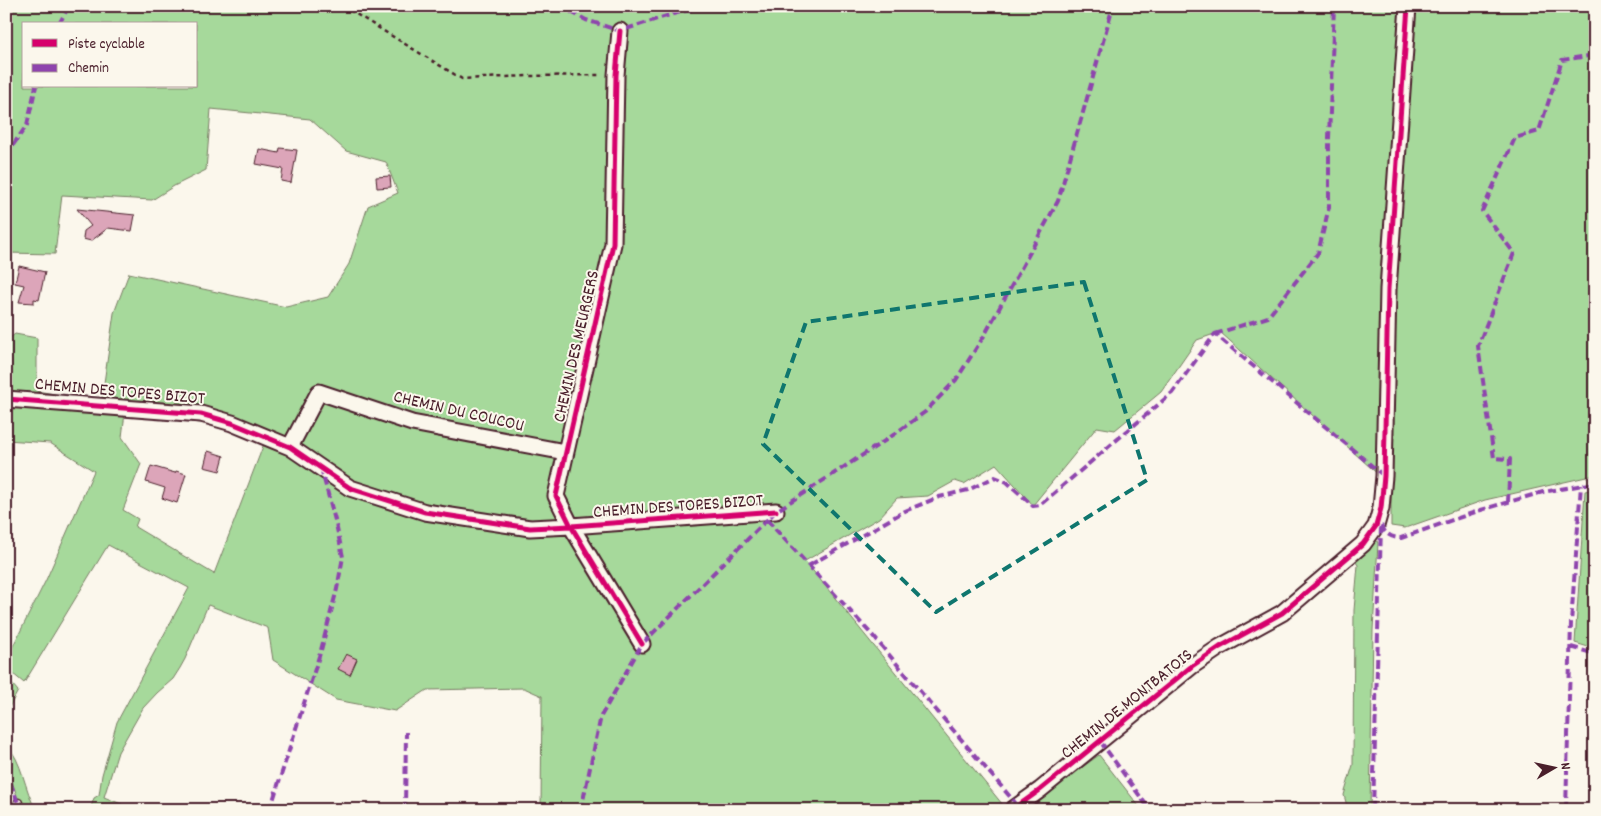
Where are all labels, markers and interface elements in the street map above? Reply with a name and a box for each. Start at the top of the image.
legend [22,22,198,88]
text: Piste cyclable [68,34,145,56]
text: Chemin [68,58,109,80]
street label: CHEMIN DES MEURGERS [548,268,607,425]
street label: CHEMIN DES TOPES BIZOT [34,373,206,412]
street label: CHEMIN DU COUCOU [391,385,526,440]
street label: CHEMIN DES TOPES BIZOT [592,489,764,526]
street label: CHEMIN DE MONTBATOIS [1056,644,1199,766]
north arrow [1528,744,1578,794]
text: N [1554,761,1575,771]

